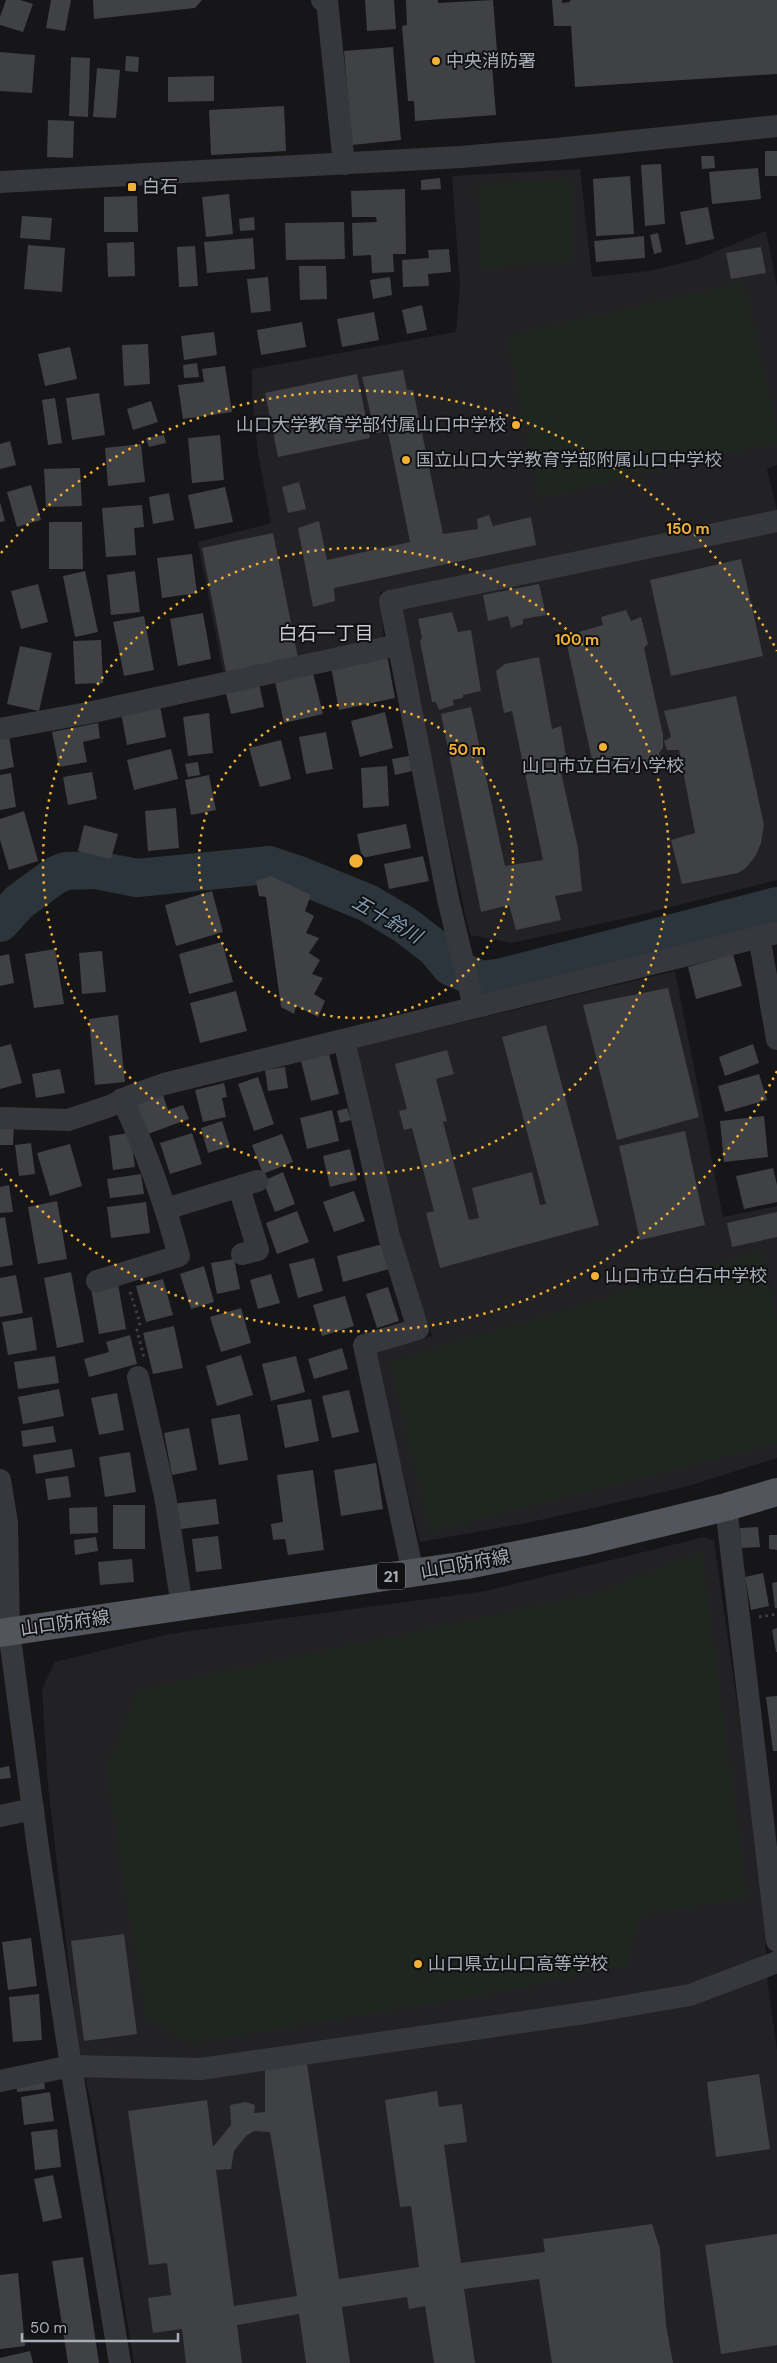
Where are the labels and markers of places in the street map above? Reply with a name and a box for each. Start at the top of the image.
place label: 中央消防署 [446,49,536,73]
marker: 中央消防署 [430,55,442,67]
place label: 白石 [142,175,178,199]
marker: 白石 [126,181,138,193]
place label: 山口大学教育学部付属山口中学校 [236,413,506,437]
marker: 山口大学教育学部付属山口中学校 [510,419,522,431]
place label: 国立山口大学教育学部附属山口中学校 [416,448,722,472]
marker: 国立山口大学教育学部附属山口中学校 [400,454,412,466]
marker: 山口市立白石小学校 [597,741,609,753]
place label: 山口市立白石小学校 [522,754,684,778]
centre of rings [347,852,365,870]
place label: 山口市立白石中学校 [605,1264,767,1288]
marker: 山口市立白石中学校 [589,1270,601,1282]
place label: 山口県立山口高等学校 [428,1952,608,1976]
marker: 山口県立山口高等学校 [412,1958,424,1970]

